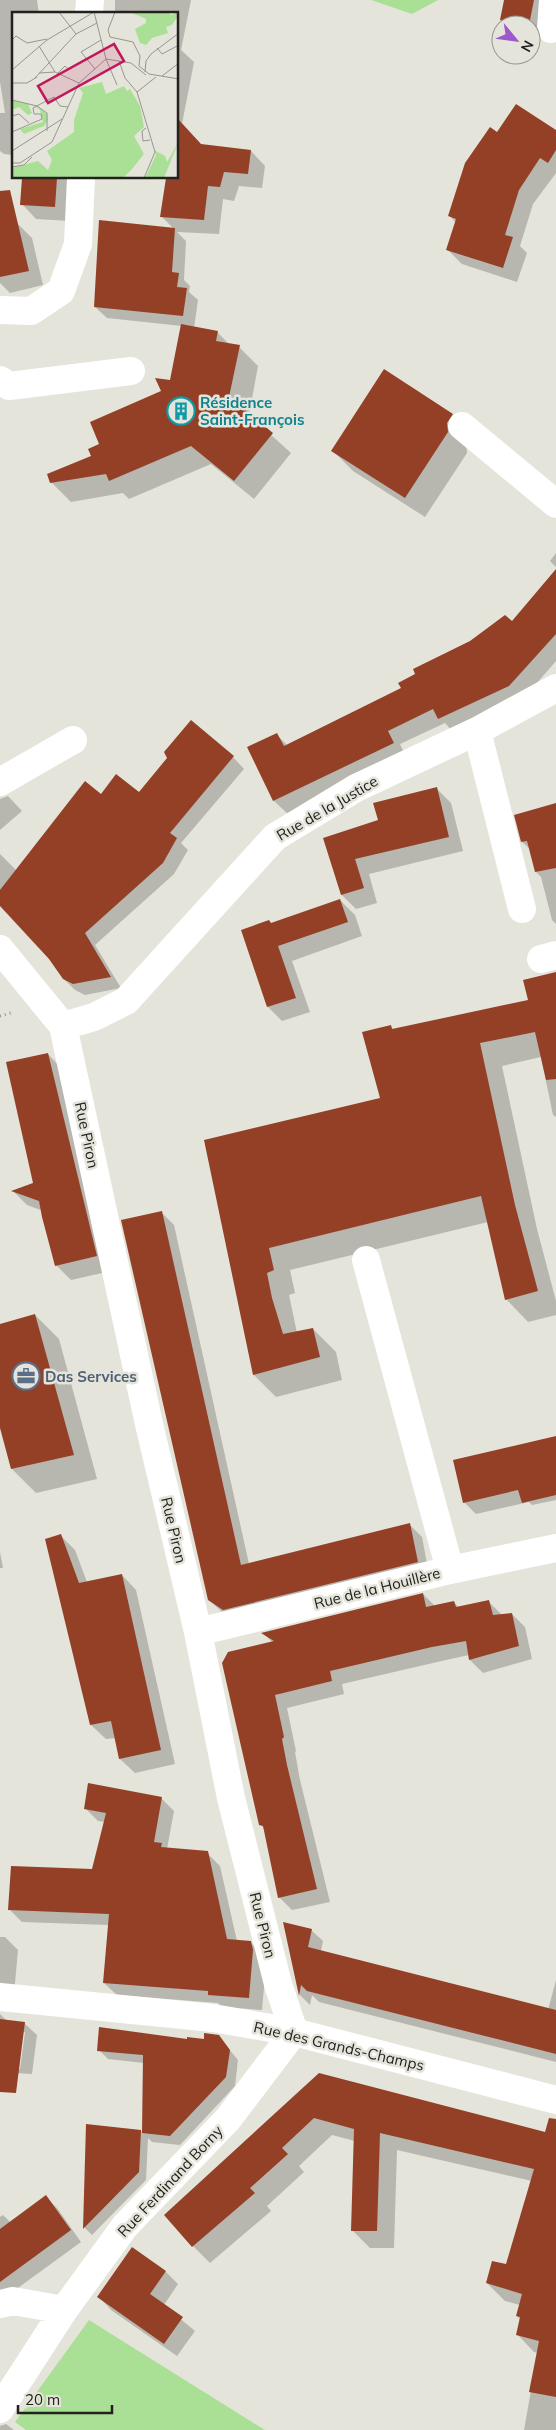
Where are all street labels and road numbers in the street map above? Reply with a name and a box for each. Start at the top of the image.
street label: Rue de la Justice [273,771,381,845]
street label: Rue Piron [71,1100,103,1170]
street label: Rue Piron [157,1495,191,1565]
street label: Rue de la Houillère [312,1563,442,1613]
street label: Rue Piron [246,1890,280,1960]
street label: Rue des Grands-Champs [252,2017,426,2075]
street label: Rue Ferdinand Borny [113,2121,227,2241]

